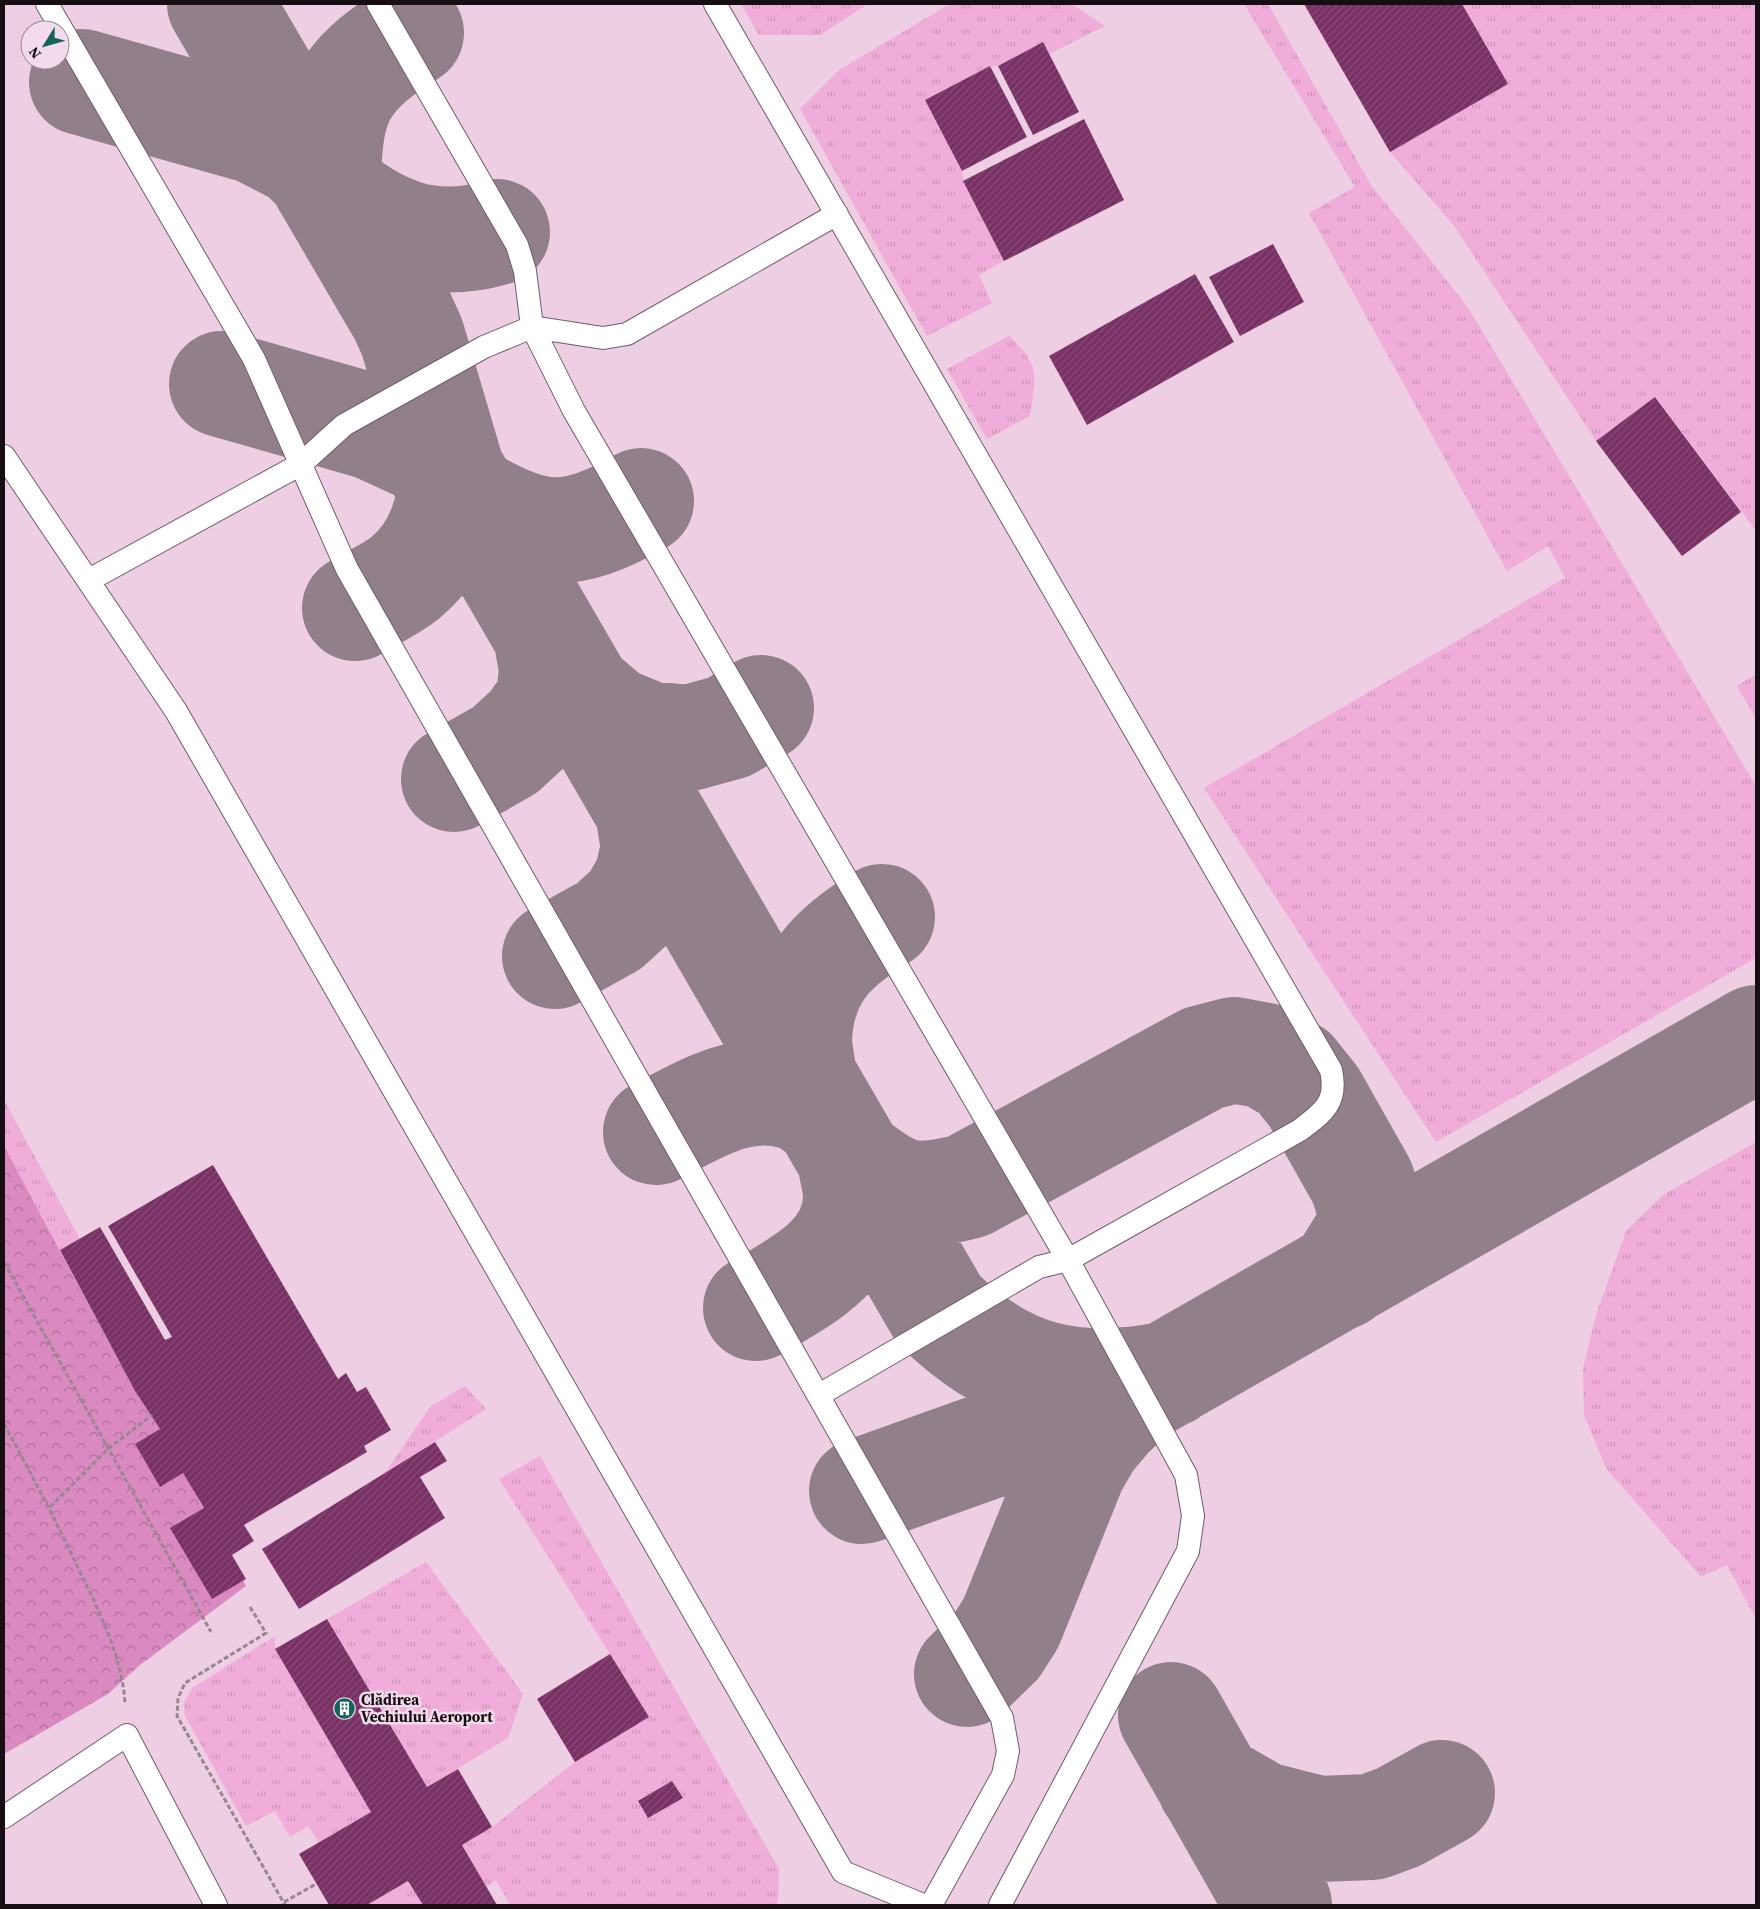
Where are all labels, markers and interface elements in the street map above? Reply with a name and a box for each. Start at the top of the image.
north arrow [20,20,70,70]
text: N [24,43,46,63]
place label: Clădirea Vechiului Aeroport [361,1689,493,1727]
building icon: Clădirea Vechiului Aeroport [333,1697,357,1721]

